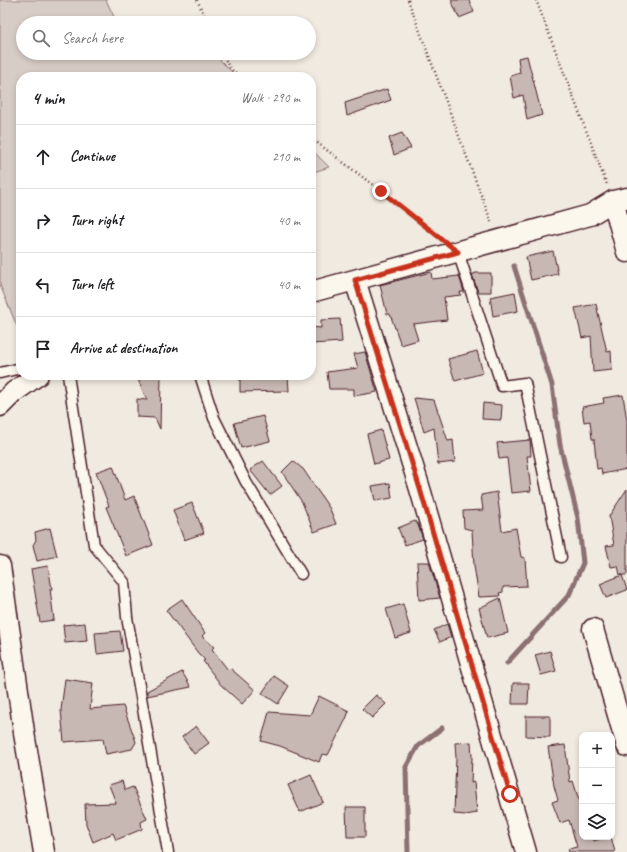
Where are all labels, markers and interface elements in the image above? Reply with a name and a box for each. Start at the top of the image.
search box [16,16,316,60]
icon: search [30,27,52,49]
text: Search here [62,29,123,48]
text: 4 min [32,88,65,109]
text: Walk · 290 m [241,90,300,106]
icon: ahead [32,146,54,168]
text: Continue [70,147,115,166]
text: 210 m [272,149,300,165]
route end [372,182,390,200]
icon: right [32,210,54,232]
text: Turn right [70,211,123,230]
text: 40 m [278,213,300,229]
icon: left [32,274,54,296]
text: Turn left [70,275,113,294]
text: 40 m [278,277,300,293]
icon: arrive [32,338,54,360]
text: Arrive at destination [70,339,177,358]
map controls [579,732,615,840]
button: + [579,732,615,768]
button: − [579,768,615,804]
route start [501,785,519,803]
button: layers [579,804,615,840]

